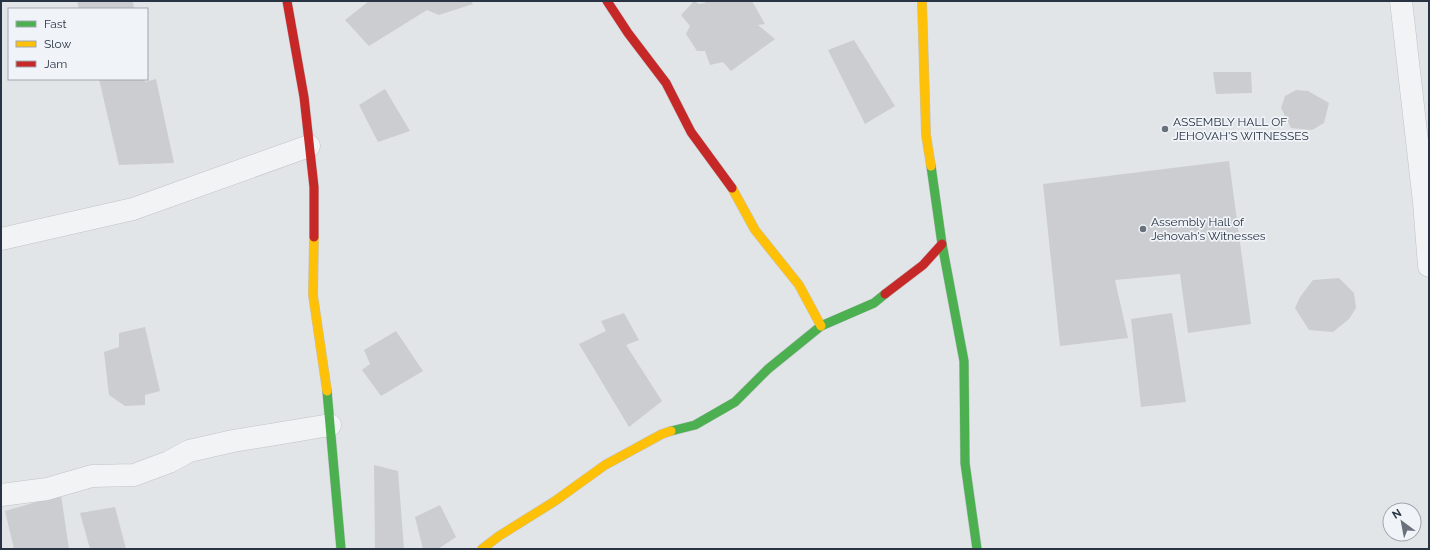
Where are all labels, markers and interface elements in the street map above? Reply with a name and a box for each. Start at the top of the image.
legend [8,8,148,80]
text: Fast [44,17,67,31]
text: Slow [44,37,71,51]
text: Jam [44,57,67,71]
place label: ASSEMBLY HALL OF JEHOVAH'S WITNESSES [1173,115,1309,143]
marker: ASSEMBLY HALL OF JEHOVAH'S WITNESSES [1160,124,1170,134]
place label: Assembly Hall of Jehovah's Witnesses [1151,215,1266,243]
marker: Assembly Hall of Jehovah's Witnesses [1138,224,1148,234]
north arrow [1382,502,1422,542]
text: N [1390,506,1404,522]

